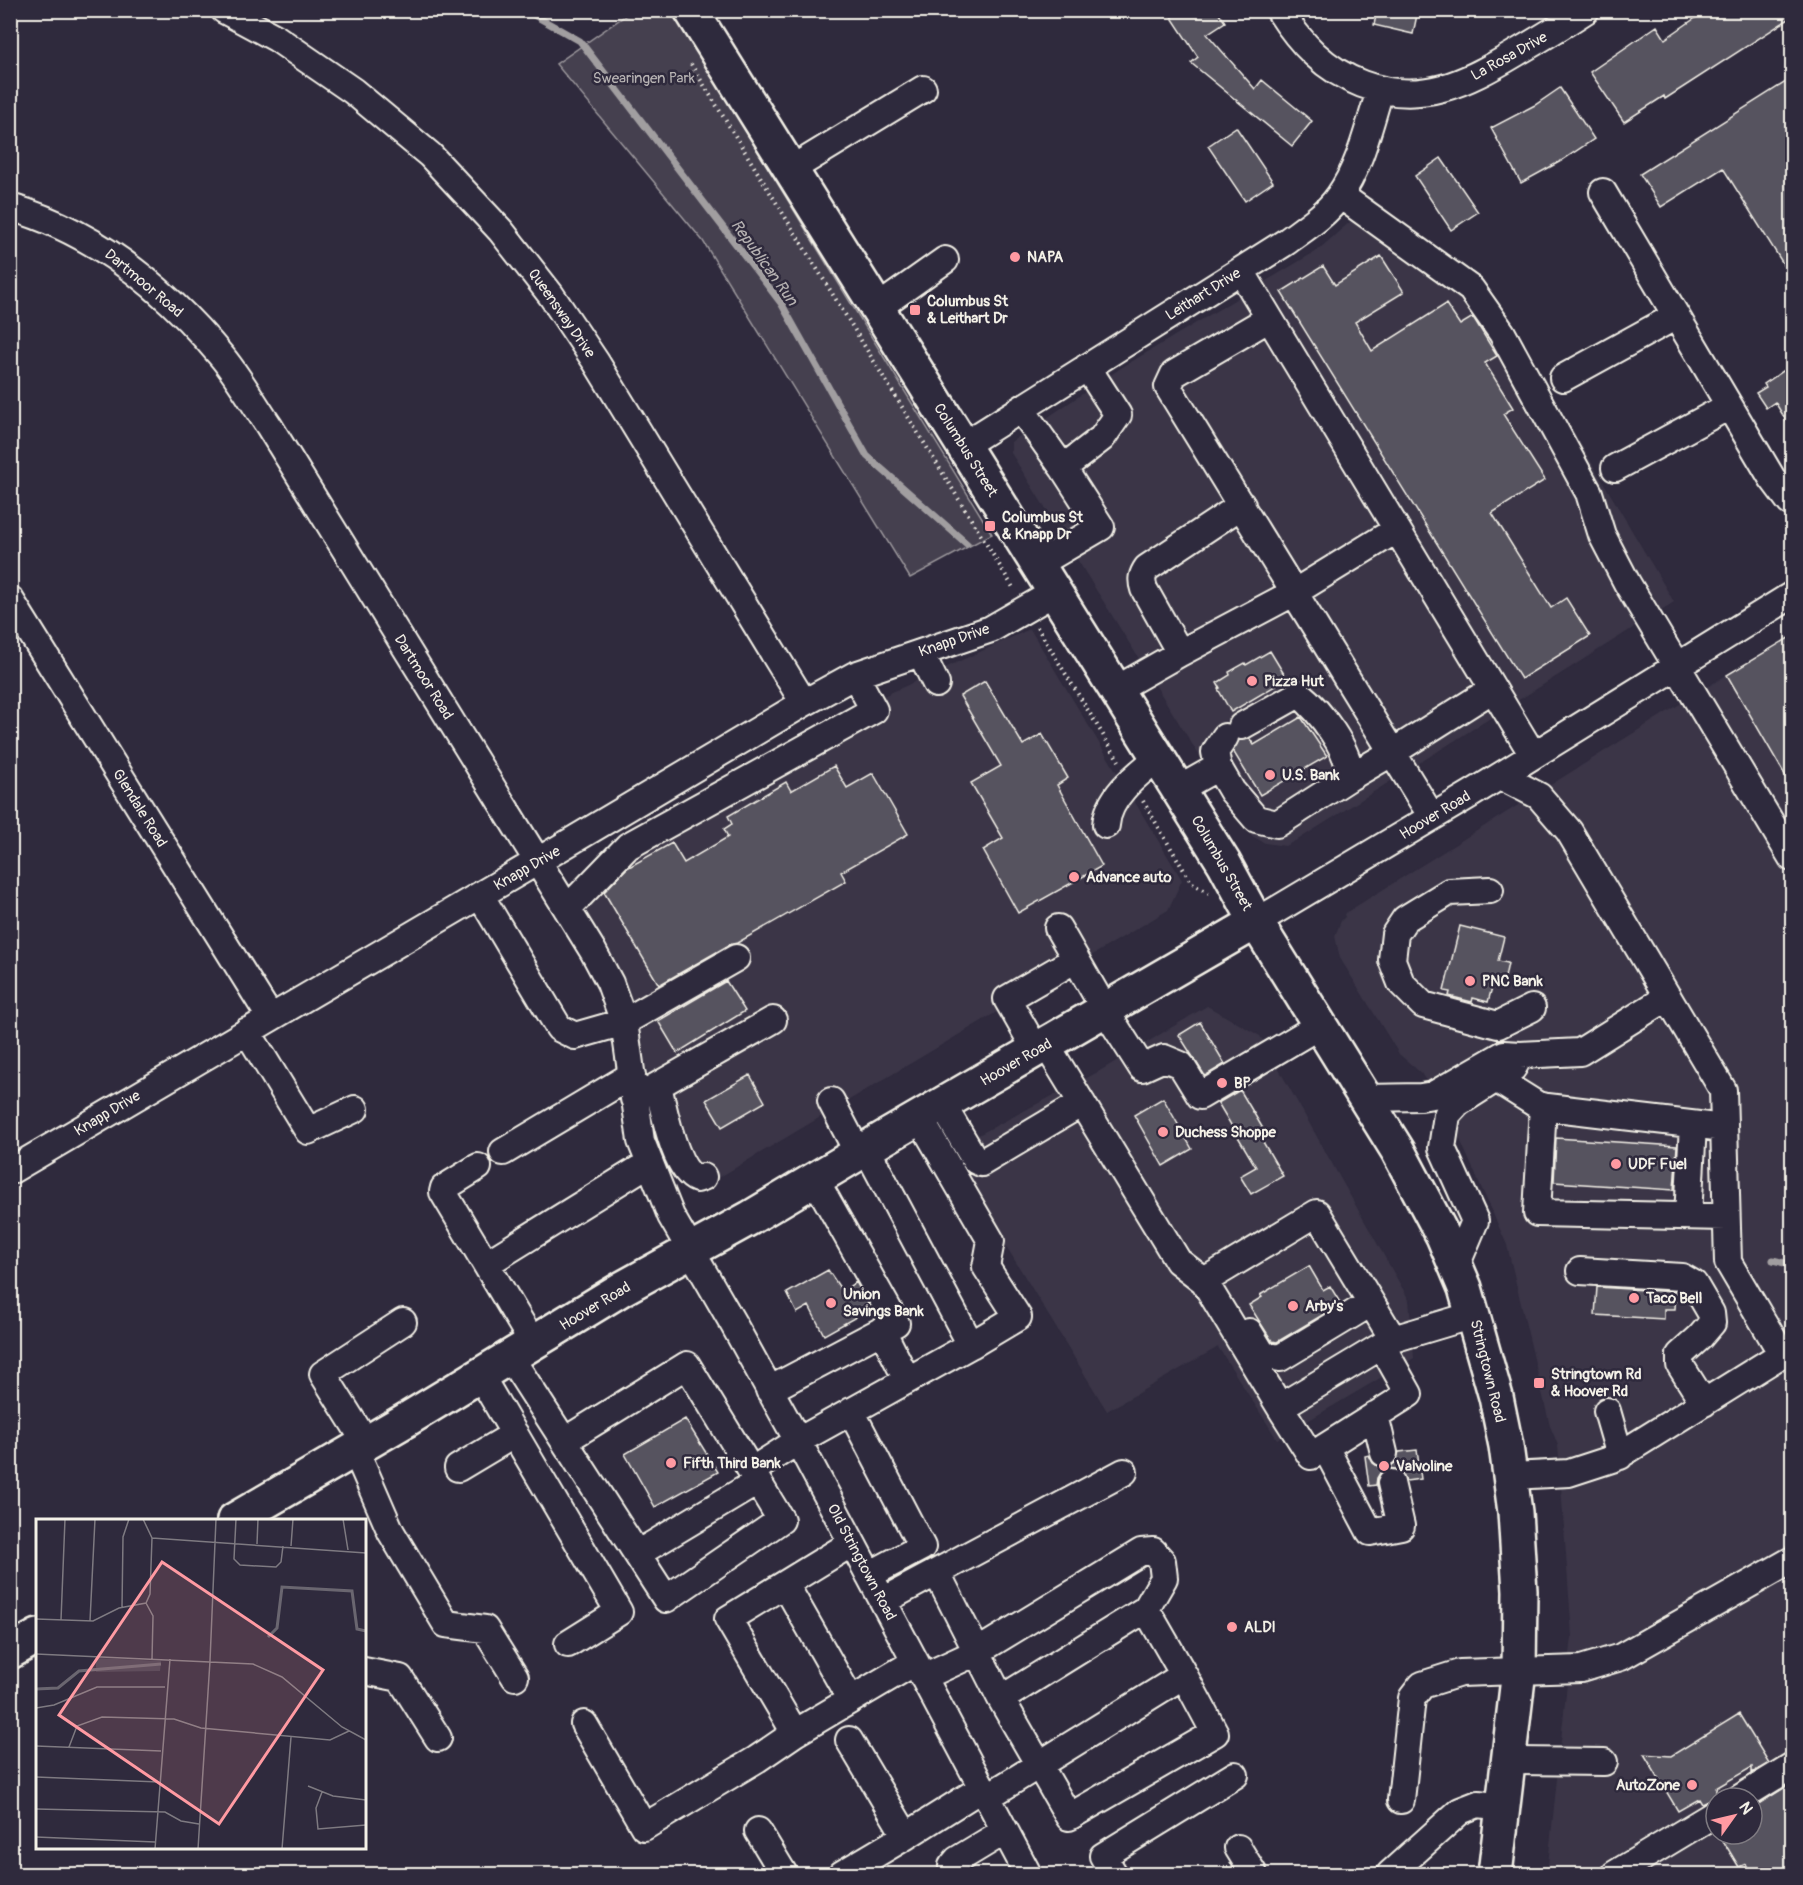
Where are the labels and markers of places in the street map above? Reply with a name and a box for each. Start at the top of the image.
place label: NAPA [1027,248,1064,267]
marker: NAPA [1008,250,1022,264]
place label: Columbus St & Leithart Dr [927,292,1009,328]
marker: Columbus St & Leithart Dr [908,303,922,317]
place label: Columbus St & Knapp Dr [1002,508,1084,544]
marker: Columbus St & Knapp Dr [983,519,997,533]
place label: Pizza Hut [1264,672,1325,691]
marker: Pizza Hut [1245,674,1259,688]
place label: U.S. Bank [1282,766,1340,785]
marker: U.S. Bank [1263,768,1277,782]
place label: Advance auto [1086,868,1171,887]
marker: Advance auto [1067,870,1081,884]
place label: PNC Bank [1482,972,1543,991]
marker: PNC Bank [1463,974,1477,988]
place label: BP [1234,1074,1251,1093]
marker: BP [1215,1076,1229,1090]
place label: Duchess Shoppe [1175,1123,1277,1142]
marker: Duchess Shoppe [1156,1125,1170,1139]
place label: UDF Fuel [1628,1155,1687,1174]
marker: UDF Fuel [1609,1157,1623,1171]
place label: Union Savings Bank [843,1285,924,1321]
place label: Taco Bell [1645,1289,1702,1308]
marker: Taco Bell [1627,1291,1641,1305]
marker: Union Savings Bank [824,1296,838,1310]
place label: Arby's [1305,1297,1344,1316]
marker: Arby's [1286,1299,1300,1313]
place label: Stringtown Rd & Hoover Rd [1551,1365,1642,1401]
marker: Stringtown Rd & Hoover Rd [1532,1376,1546,1390]
place label: Fifth Third Bank [683,1454,781,1473]
marker: Fifth Third Bank [664,1456,678,1470]
place label: Valvoline [1396,1457,1453,1476]
marker: Valvoline [1377,1459,1391,1473]
place label: ALDI [1244,1618,1276,1637]
marker: ALDI [1225,1620,1239,1634]
place label: AutoZone [1616,1776,1681,1795]
marker: AutoZone [1685,1778,1699,1792]

